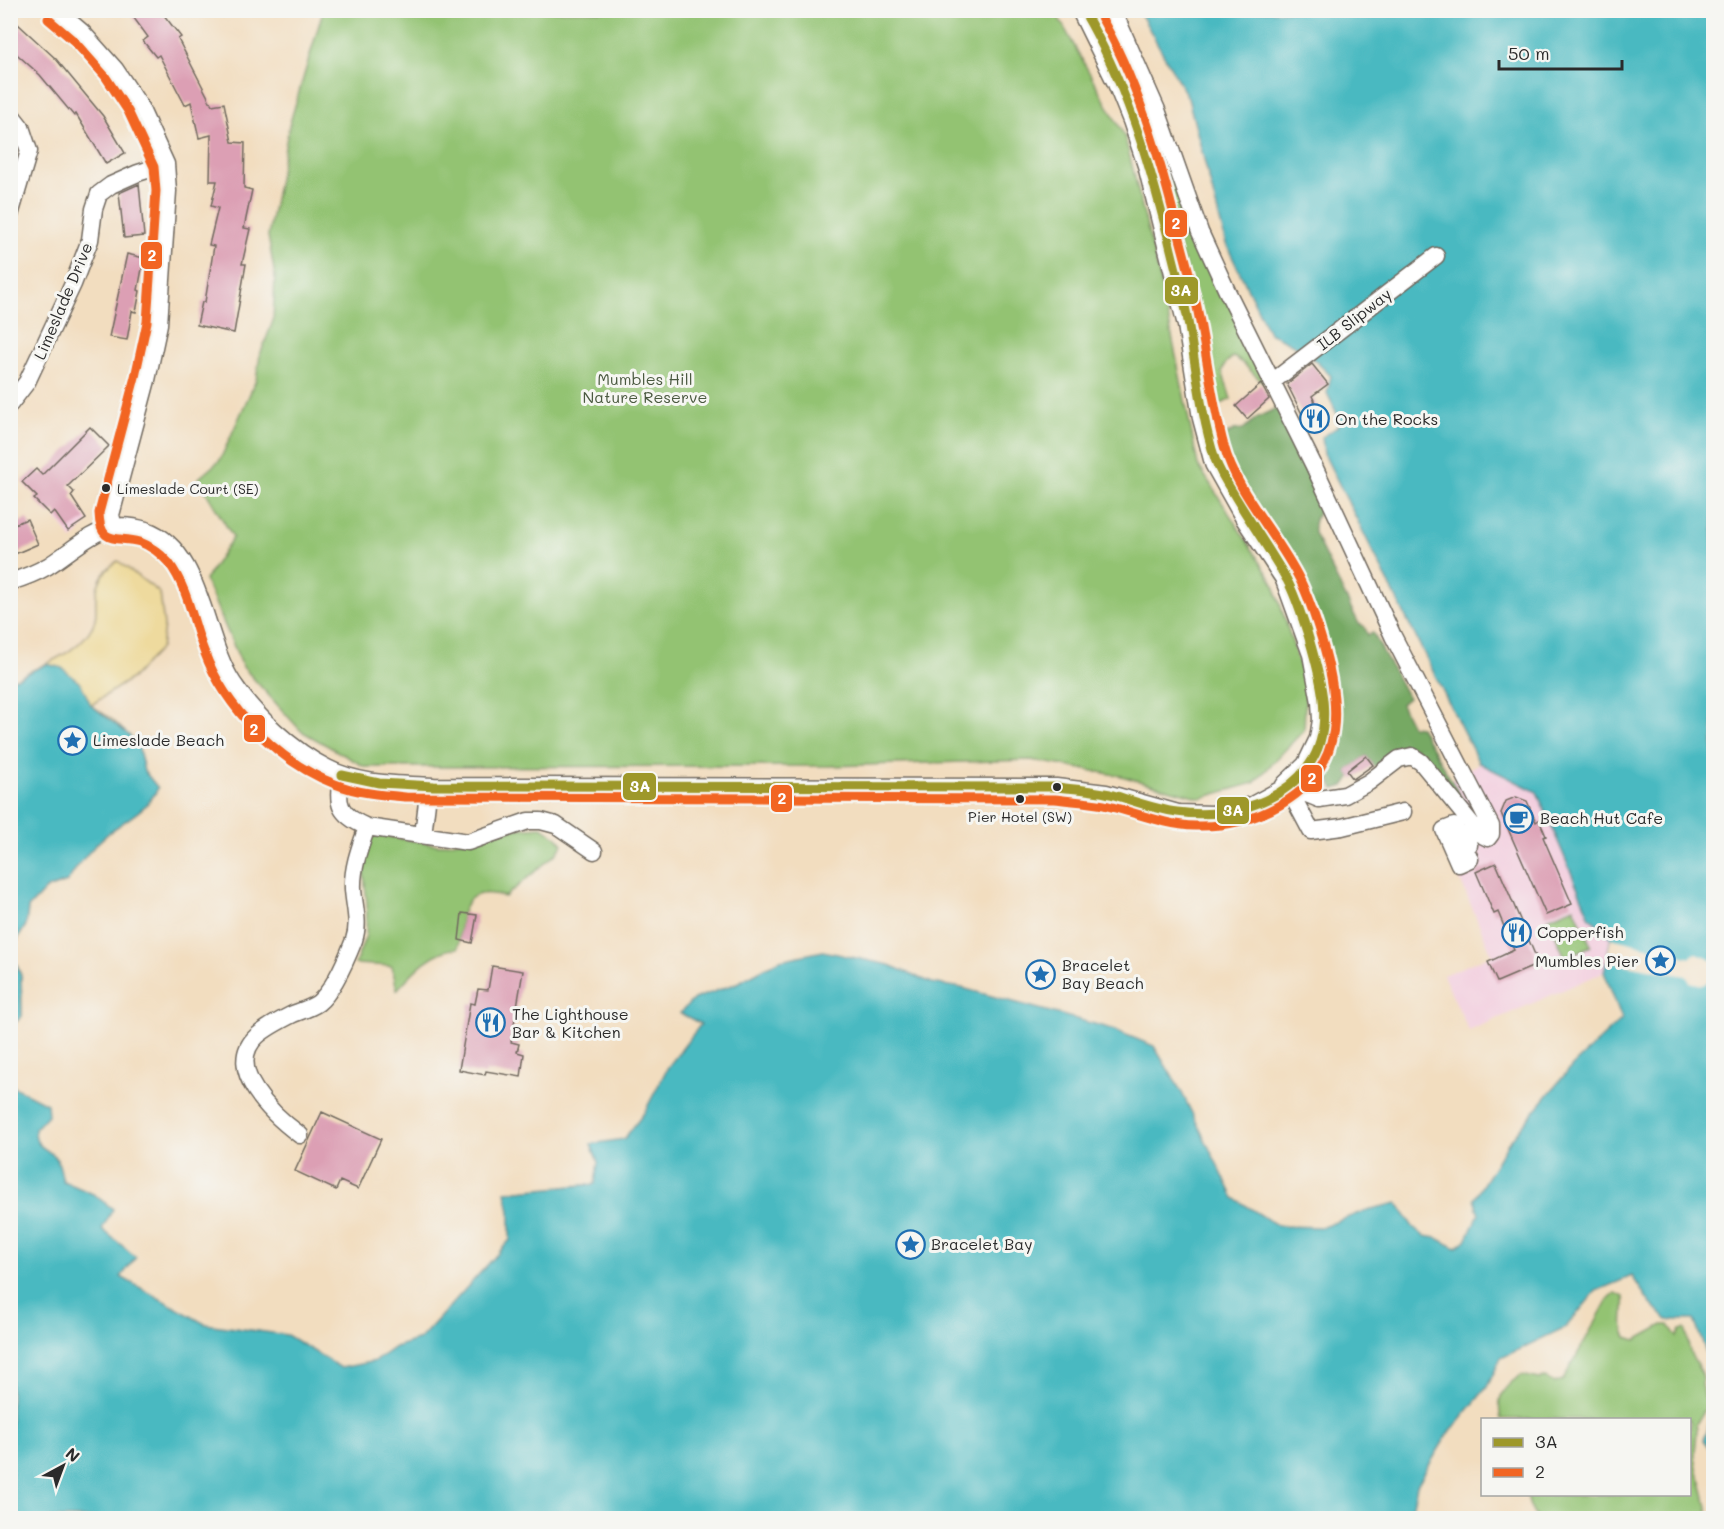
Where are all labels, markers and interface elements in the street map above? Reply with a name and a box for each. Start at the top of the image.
scale bar [1499,33,1622,71]
text: 50 m [1508,41,1550,65]
line badge: 2 [1164,209,1188,238]
text: 2 [1172,212,1181,233]
street label: Limeslade Drive [28,239,97,363]
line badge: 2 [140,241,163,270]
text: 2 [148,244,157,265]
line badge: 3A [1164,276,1199,305]
text: 3A [1171,279,1191,300]
street label: ILB Slipway [1312,283,1395,354]
park label: Mumbles Hill Nature Reserve [583,368,707,407]
restaurant icon: On the Rocks [1298,403,1330,435]
place label: On the Rocks [1335,408,1438,429]
place label: Limeslade Court (SE) [117,479,259,498]
marker: Limeslade Court (SE) [100,482,112,494]
line badge: 2 [243,714,266,743]
text: 2 [250,718,259,739]
place icon: Limeslade Beach [56,724,88,756]
place label: Limeslade Beach [93,729,224,750]
line badge: 2 [1300,764,1323,793]
text: 2 [1308,767,1317,788]
line badge: 3A [622,772,657,801]
text: 3A [630,775,650,796]
unlabelled marker [1051,781,1063,793]
line badge: 2 [770,784,793,813]
text: 2 [778,787,787,808]
marker: Pier Hotel (SW) [1014,793,1026,805]
line badge: 3A [1216,796,1250,825]
text: 3A [1223,799,1243,820]
cafe icon: Beach Hut Cafe [1503,802,1535,834]
place label: Pier Hotel (SW) [968,807,1072,826]
place label: Beach Hut Cafe [1540,807,1663,828]
restaurant icon: Copperfish [1500,916,1532,948]
place label: Copperfish [1537,921,1624,942]
place icon: Mumbles Pier [1644,945,1676,977]
place label: Mumbles Pier [1535,950,1639,971]
place label: Bracelet Bay Beach [1062,954,1144,993]
place icon: Bracelet Bay Beach [1025,958,1057,990]
place label: The Lighthouse Bar & Kitchen [512,1003,629,1042]
restaurant icon: The Lighthouse Bar & Kitchen [475,1007,507,1039]
place icon: Bracelet Bay [894,1228,926,1260]
place label: Bracelet Bay [931,1233,1033,1254]
legend [1481,1418,1691,1496]
text: 3A [1535,1429,1558,1453]
north arrow [33,1436,93,1496]
text: N [62,1442,85,1466]
text: 2 [1535,1459,1545,1483]

